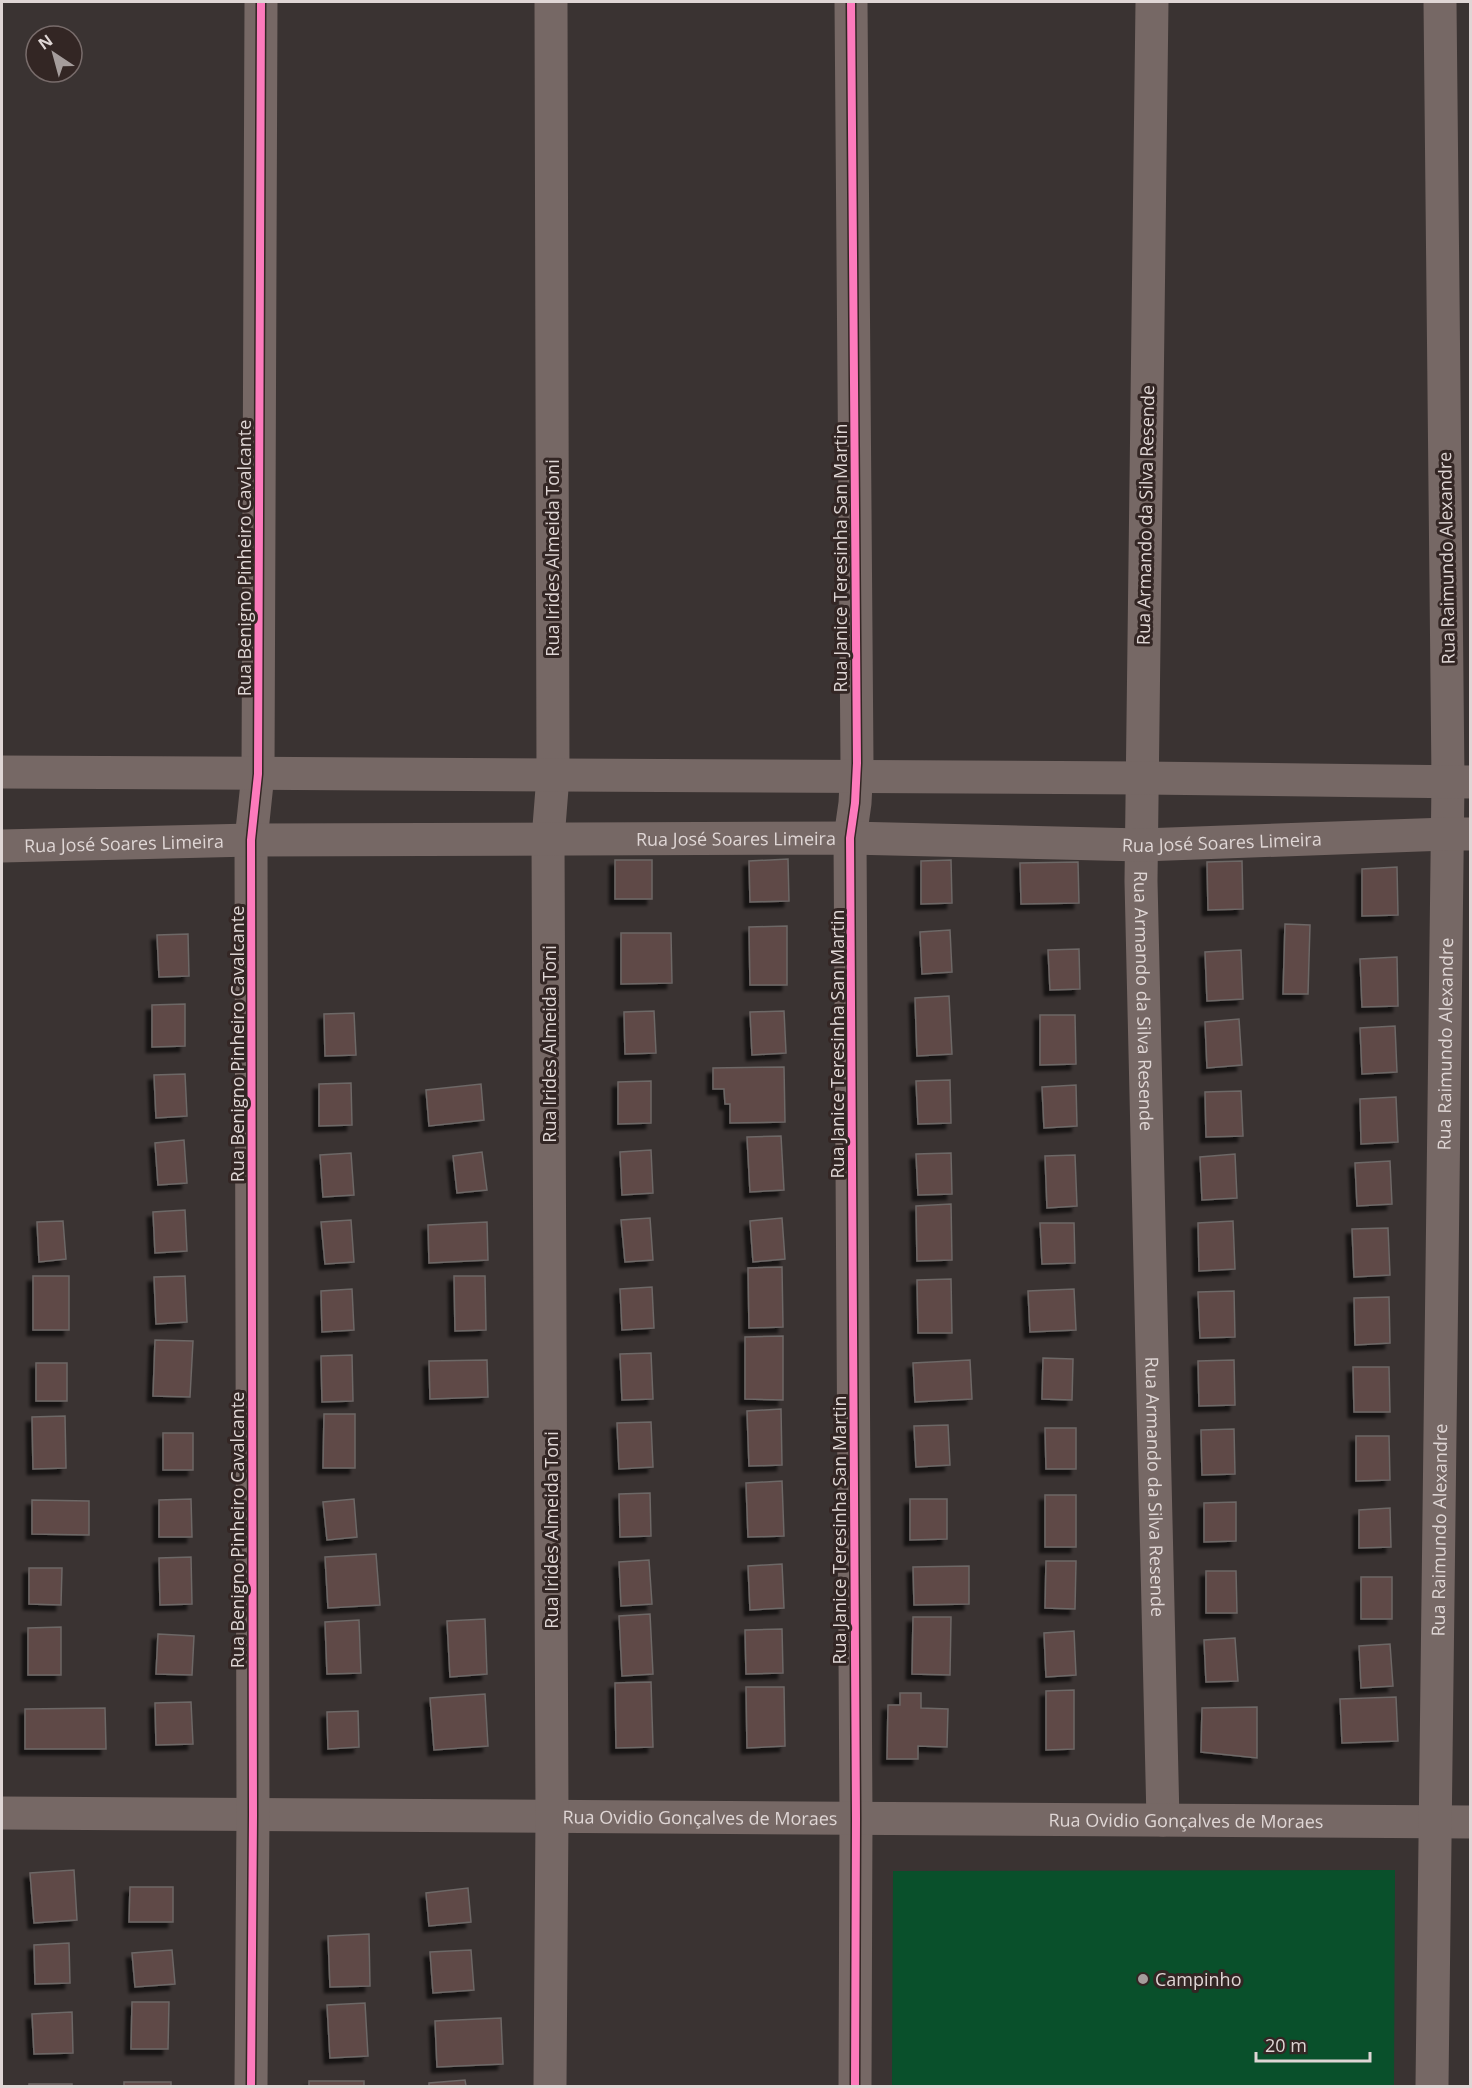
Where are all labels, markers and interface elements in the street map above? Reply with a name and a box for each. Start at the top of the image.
north arrow [24,24,84,84]
text: N [33,29,57,55]
street label: Rua Armando da Silva Resende [1131,385,1159,645]
street label: Rua Benigno Pinheiro Cavalcante [232,420,256,696]
street label: Rua Janice Teresinha San Martin [828,423,852,693]
street label: Rua Raimundo Alexandre [1432,451,1460,665]
street label: Rua Irides Almeida Toni [540,459,564,657]
street label: Rua José Soares Limeira [636,826,836,851]
street label: Rua José Soares Limeira [1122,827,1322,857]
street label: Rua José Soares Limeira [24,829,224,857]
street label: Rua Armando da Silva Resende [1129,871,1159,1131]
street label: Rua Benigno Pinheiro Cavalcante [225,906,249,1182]
street label: Rua Janice Teresinha San Martin [825,909,849,1179]
street label: Rua Raimundo Alexandre [1431,938,1458,1151]
street label: Rua Irides Almeida Toni [537,945,561,1143]
street label: Rua Armando da Silva Resende [1140,1356,1170,1617]
street label: Rua Benigno Pinheiro Cavalcante [225,1392,249,1668]
street label: Rua Janice Teresinha San Martin [827,1395,851,1665]
street label: Rua Raimundo Alexandre [1426,1423,1452,1637]
street label: Rua Irides Almeida Toni [539,1431,563,1629]
street label: Rua Ovidio Gonçalves de Moraes [562,1804,838,1830]
street label: Rua Ovidio Gonçalves de Moraes [1048,1807,1324,1833]
place label: Campinho [1155,1967,1241,1991]
marker: Campinho [1136,1972,1150,1986]
scale bar [1256,2025,1370,2063]
text: 20 m [1265,2033,1307,2057]

